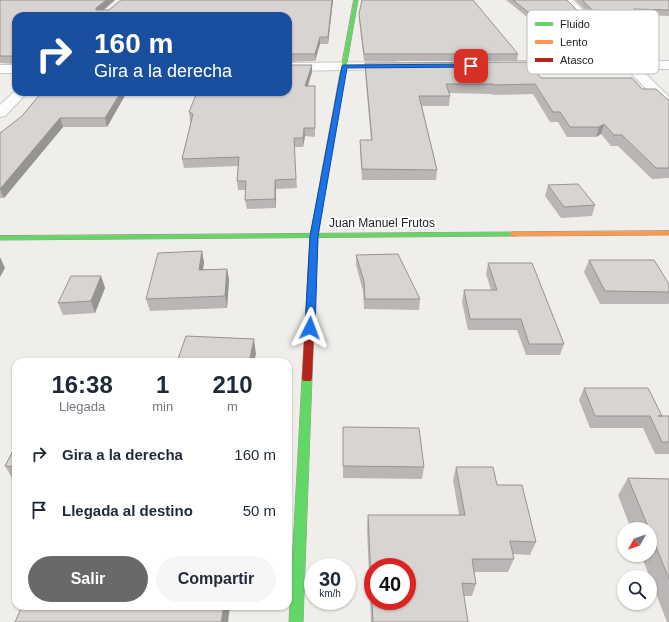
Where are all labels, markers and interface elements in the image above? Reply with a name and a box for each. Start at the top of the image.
legend [527,10,659,74]
text: Fluido [560,18,590,30]
icon: right [28,28,80,80]
text: 160 m [94,28,173,59]
text: Lento [560,36,588,48]
pin [454,49,488,83]
text: Atasco [560,54,594,66]
icon: arrive [460,55,482,77]
text: Gira a la derecha [94,61,232,81]
street label: Juan Manuel Frutos [329,216,435,230]
position arrow [289,307,331,349]
text: 16:38 [51,371,113,398]
text: 1 [156,371,169,398]
text: 210 [213,371,253,398]
text: Llegada [59,399,105,414]
text: min [152,399,173,414]
text: m [227,399,238,414]
icon: right [28,443,50,465]
text: Gira a la derecha [62,446,183,463]
text: 160 m [234,446,276,463]
icon: arrive [28,499,50,521]
text: Llegada al destino [62,502,193,519]
text: 50 m [243,502,276,519]
north arrow [617,522,657,562]
map controls [617,522,657,610]
button: Salir [28,556,148,602]
button: Compartir [156,556,276,602]
speed limit sign: 40 [364,558,416,610]
text: 30 [319,568,341,590]
button: search [617,570,657,610]
text: km/h [319,588,341,599]

